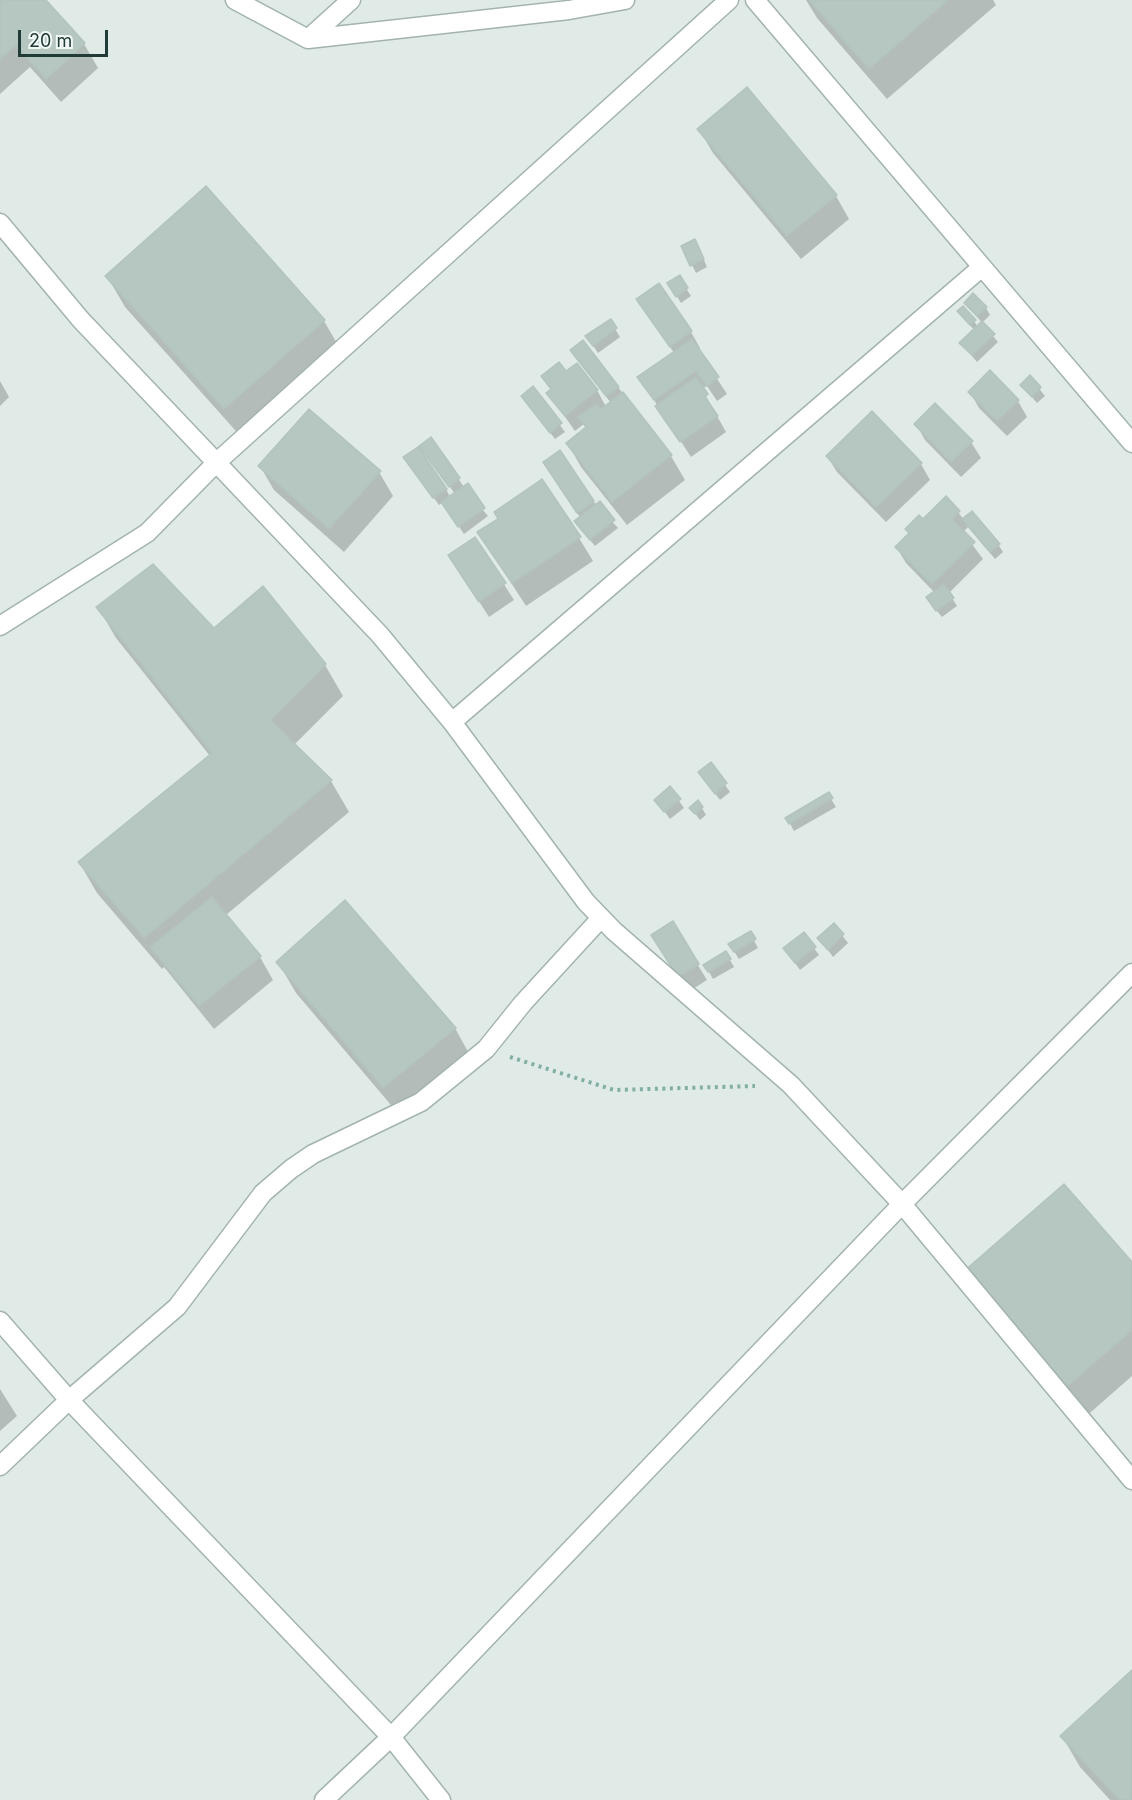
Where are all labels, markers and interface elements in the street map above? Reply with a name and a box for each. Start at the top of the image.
scale bar [21,18,111,56]
text: 20 m [29,30,72,51]

